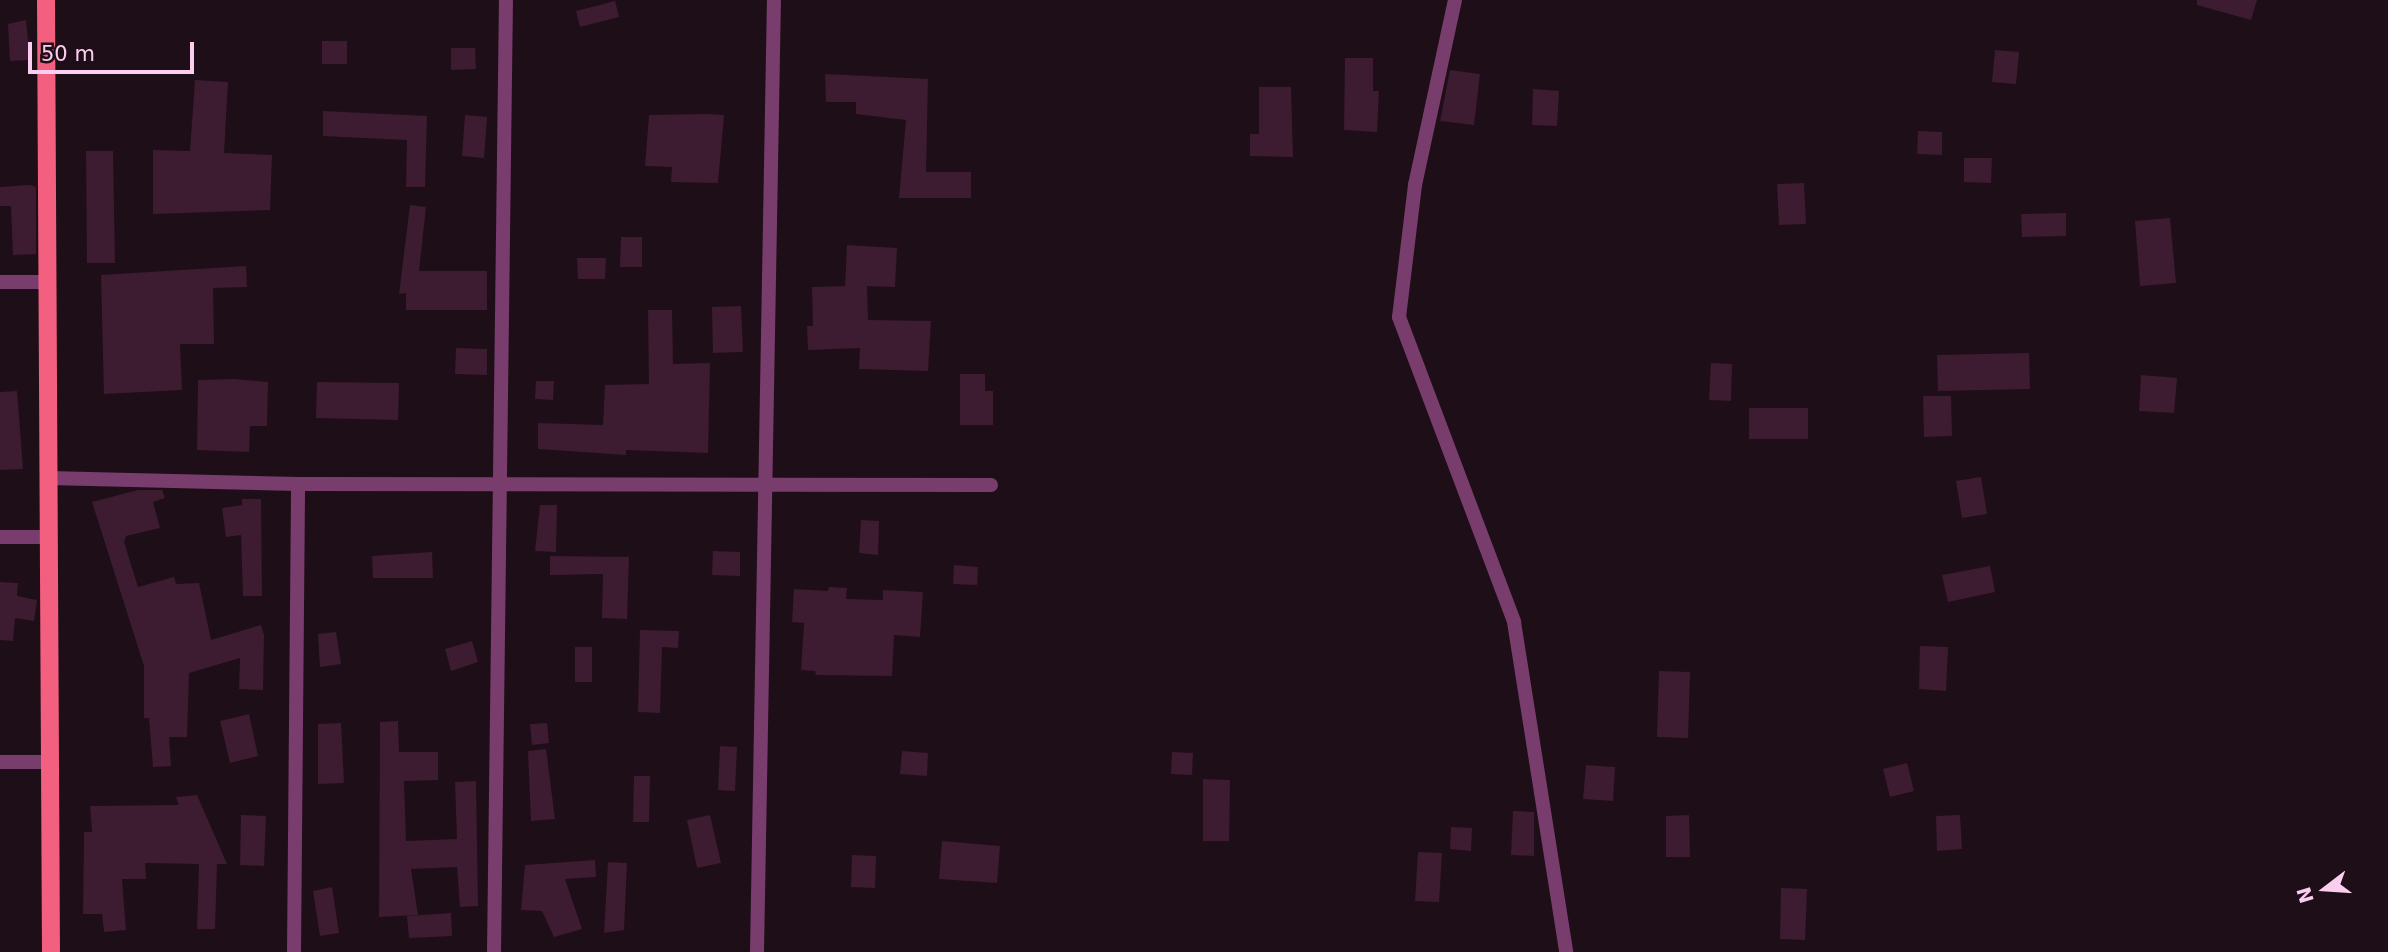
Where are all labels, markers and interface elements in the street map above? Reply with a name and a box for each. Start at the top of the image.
scale bar [32,28,198,72]
text: 50 m [41,42,95,66]
north arrow [2290,854,2360,924]
text: N [2292,884,2318,906]

